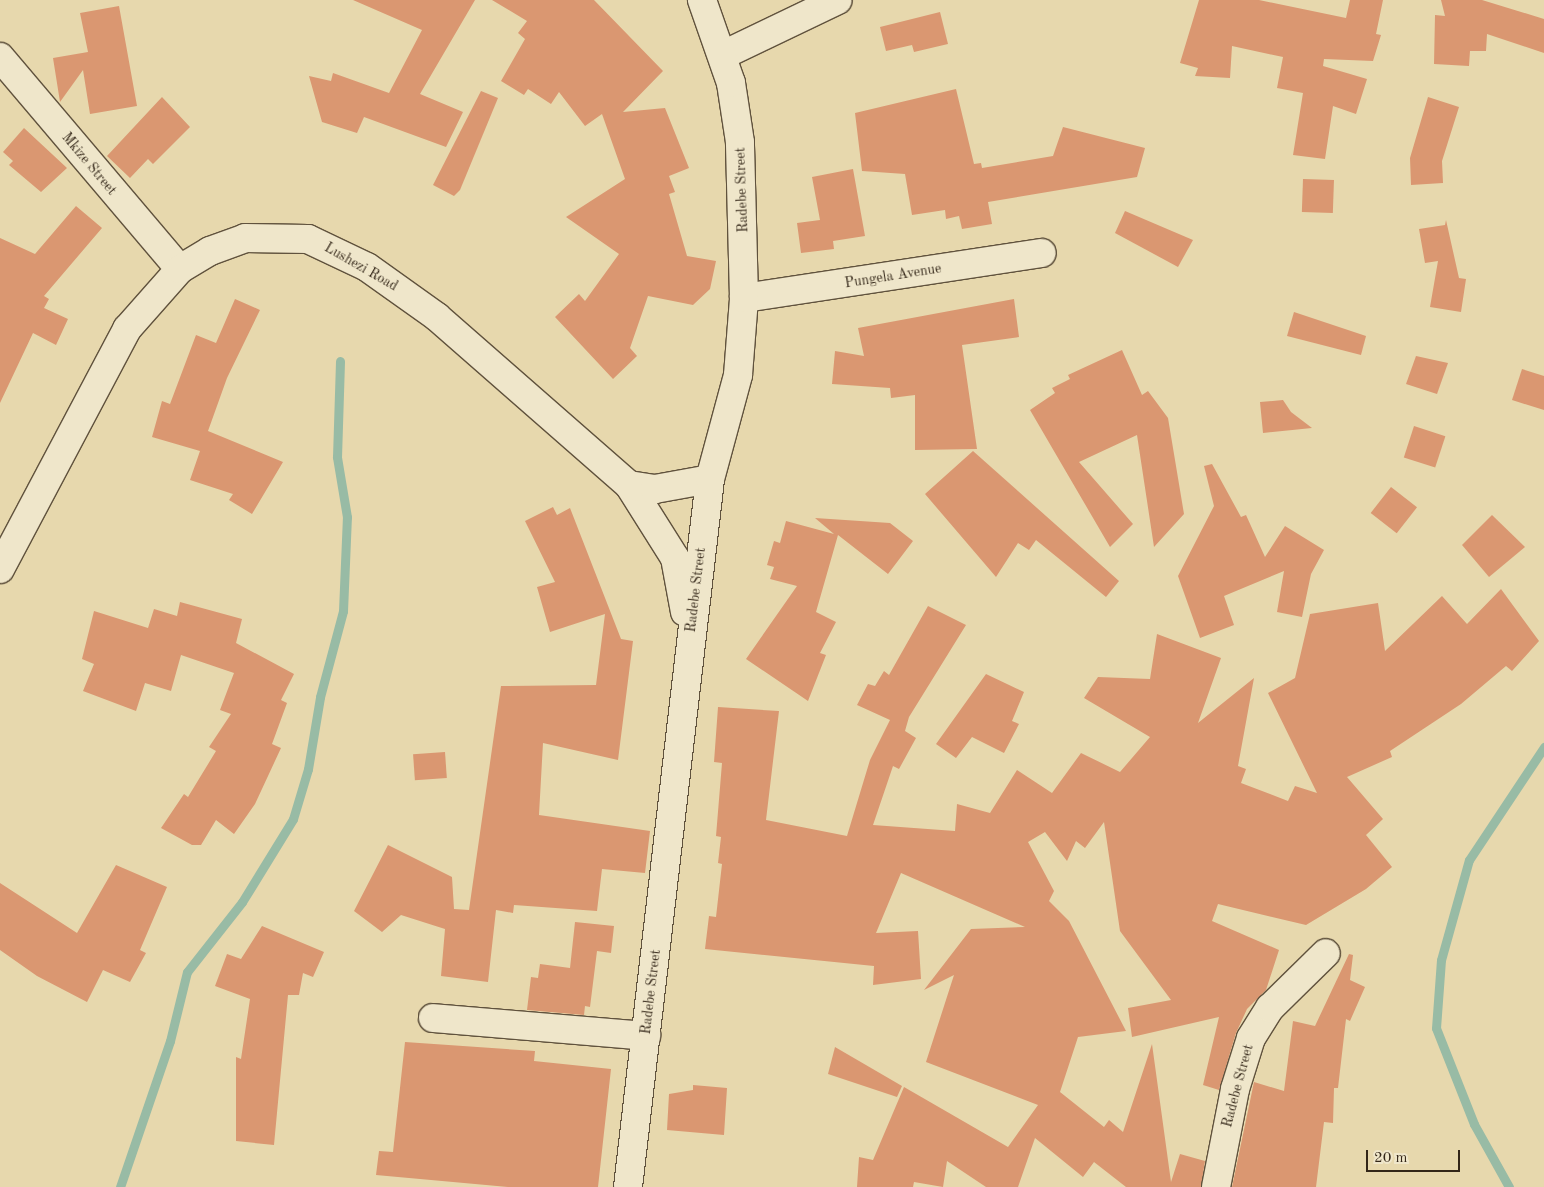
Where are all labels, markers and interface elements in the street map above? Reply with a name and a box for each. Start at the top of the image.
street label: Mkize Street [58,129,120,199]
street label: Radebe Street [732,147,752,233]
street label: Lushezi Road [321,239,401,295]
street label: Pungela Avenue [843,260,943,292]
street label: Radebe Street [682,547,710,633]
street label: Radebe Street [637,949,665,1035]
street label: Radebe Street [1219,1043,1257,1129]
scale bar [1369,1140,1463,1172]
text: 20 m [1374,1151,1408,1166]

